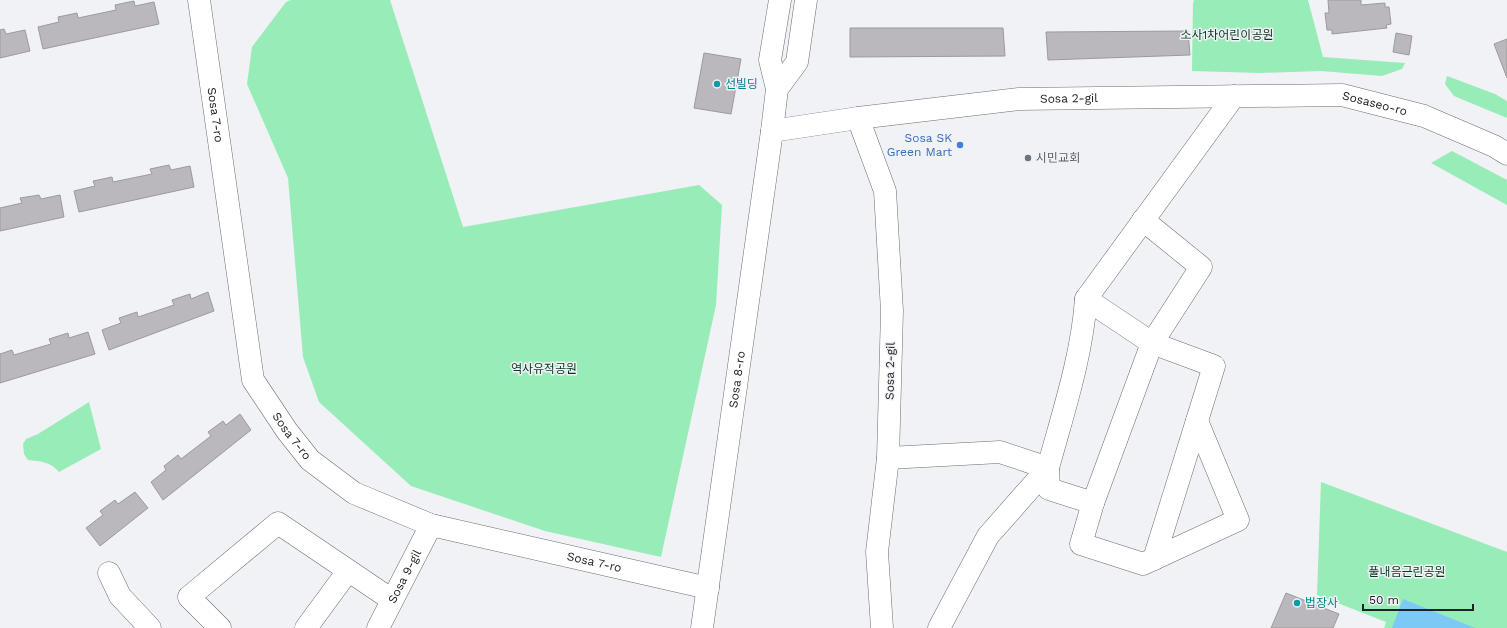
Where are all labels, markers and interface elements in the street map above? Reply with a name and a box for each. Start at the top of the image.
park label: 소사1차어린이공원 [1180,28,1274,42]
place label: 선빌딩 [725,77,758,91]
marker: 선빌딩 [712,79,722,89]
street label: Sosa 7-ro [204,86,226,143]
street label: Sosaseo-ro [1341,88,1409,118]
street label: Sosa 2-gil [1040,91,1098,106]
place label: Sosa SK Green Mart [887,131,952,159]
marker: Sosa SK Green Mart [955,140,965,150]
place label: 시민교회 [1036,151,1080,165]
marker: 시민교회 [1023,153,1033,163]
street label: Sosa 2-gil [882,342,898,400]
street label: Sosa 8-ro [726,350,748,409]
park label: 역사유적공원 [511,362,577,376]
street label: Sosa 7-ro [270,410,314,463]
street label: Sosa 9-gil [385,547,424,606]
street label: Sosa 7-ro [566,549,623,575]
park label: 풀내음근린공원 [1368,565,1446,579]
scale bar [1363,586,1473,612]
text: 50 m [1369,593,1399,607]
place label: 법장사 [1305,596,1338,610]
marker: 법장사 [1292,598,1302,608]

